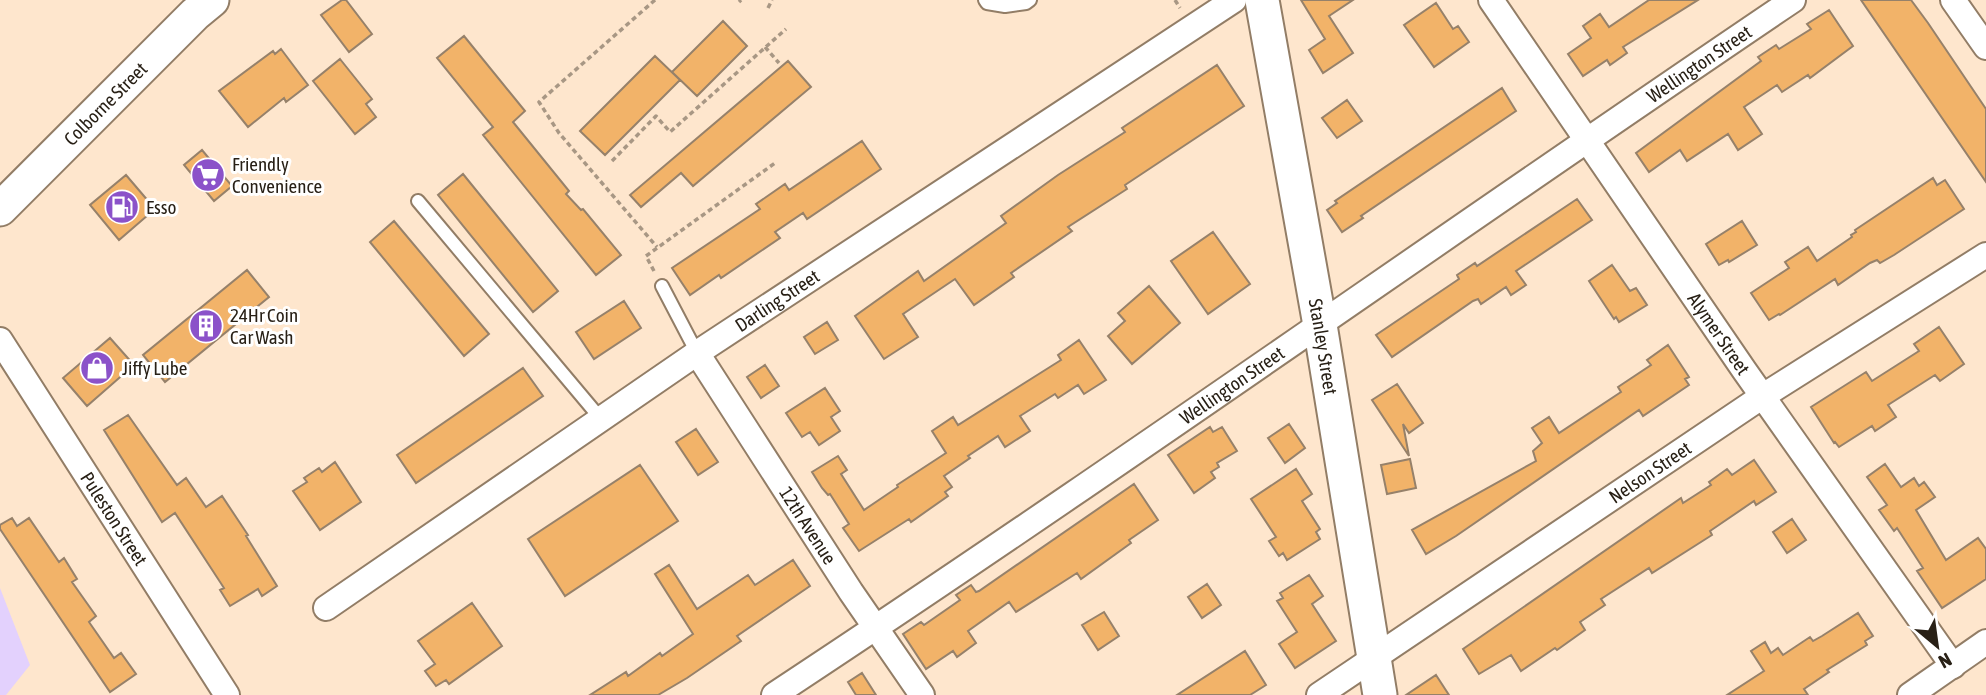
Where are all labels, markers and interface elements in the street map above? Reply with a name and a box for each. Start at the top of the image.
street label: Wellington Street [1643,20,1756,107]
street label: Colborne Street [59,58,151,150]
place label: Friendly Convenience [232,153,322,197]
supermarket icon: Friendly Convenience [189,156,227,194]
fuel station icon: Esso [103,188,141,226]
place label: Esso [146,196,177,218]
street label: Darling Street [731,265,823,336]
street label: Alymer Street [1683,288,1755,379]
street label: Stanley Street [1304,297,1342,396]
place label: 24Hr Coin Car Wash [230,304,298,348]
building icon: 24Hr Coin Car Wash [187,307,225,345]
street label: Wellington Street [1176,342,1288,429]
shop icon: Jiffy Lube [78,349,116,387]
place label: Jiffy Lube [122,357,187,379]
street label: Nelson Street [1605,437,1695,508]
street label: Puleston Street [76,468,152,569]
street label: 12th Avenue [775,482,841,568]
north arrow [1902,611,1972,681]
text: N [1935,649,1955,673]

